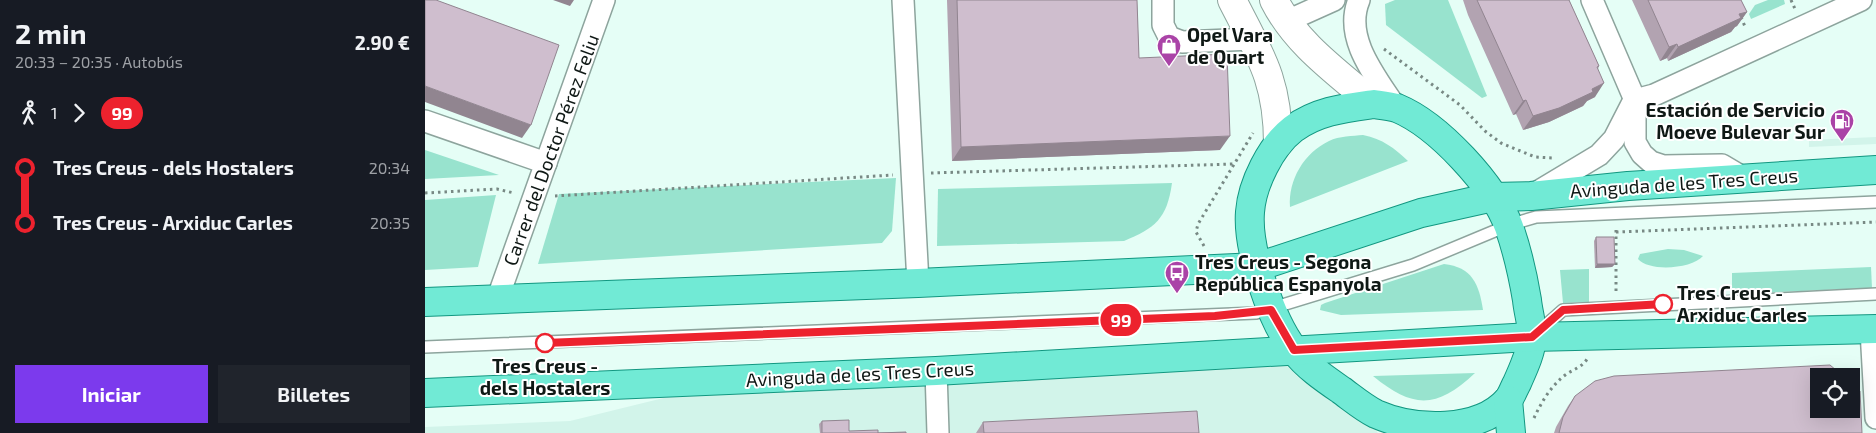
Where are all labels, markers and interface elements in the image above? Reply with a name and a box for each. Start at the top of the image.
text: 2 min [15,16,87,50]
place label: Opel Vara de Quart [1187,23,1273,69]
text: 2.90 € [355,31,410,54]
street label: Carrer del Doctor Pérez Feliu [498,31,603,269]
shop icon: Opel Vara de Quart [1156,33,1182,67]
text: 20:33 – 20:35 · Autobús [15,52,183,71]
place label: Estación de Servicio Moeve Bulevar Sur [1645,98,1825,143]
icon: walk [15,99,43,127]
icon: forward [65,99,93,127]
text: 99 [111,102,133,124]
text: 1 [51,103,57,122]
fuel station icon: Estación de Servicio Moeve Bulevar Sur [1829,108,1855,142]
text: Tres Creus - dels Hostalers [53,156,294,179]
text: 20:34 [369,158,410,177]
street label: Avinguda de les Tres Creus [1569,163,1799,202]
text: Tres Creus - Arxiduc Carles [53,211,293,234]
text: 20:35 [370,213,410,232]
place label: Tres Creus - Segona República Espanyola [1195,250,1382,296]
bus stop icon: Tres Creus - Segona República Espanyola [1164,260,1190,294]
place label: Tres Creus - Arxiduc Carles [1677,281,1807,326]
marker: Tres Creus - Arxiduc Carles [1653,294,1673,314]
line badge: 99 [1099,304,1143,336]
text: 99 [1110,309,1132,331]
marker: Tres Creus - dels Hostalers [535,333,555,353]
place label: Tres Creus - dels Hostalers [480,354,610,399]
street label: Avinguda de les Tres Creus [745,356,975,391]
button: Iniciar [15,365,208,423]
button: Billetes [218,365,410,423]
map controls [1810,368,1860,418]
button: locate [1810,368,1860,418]

